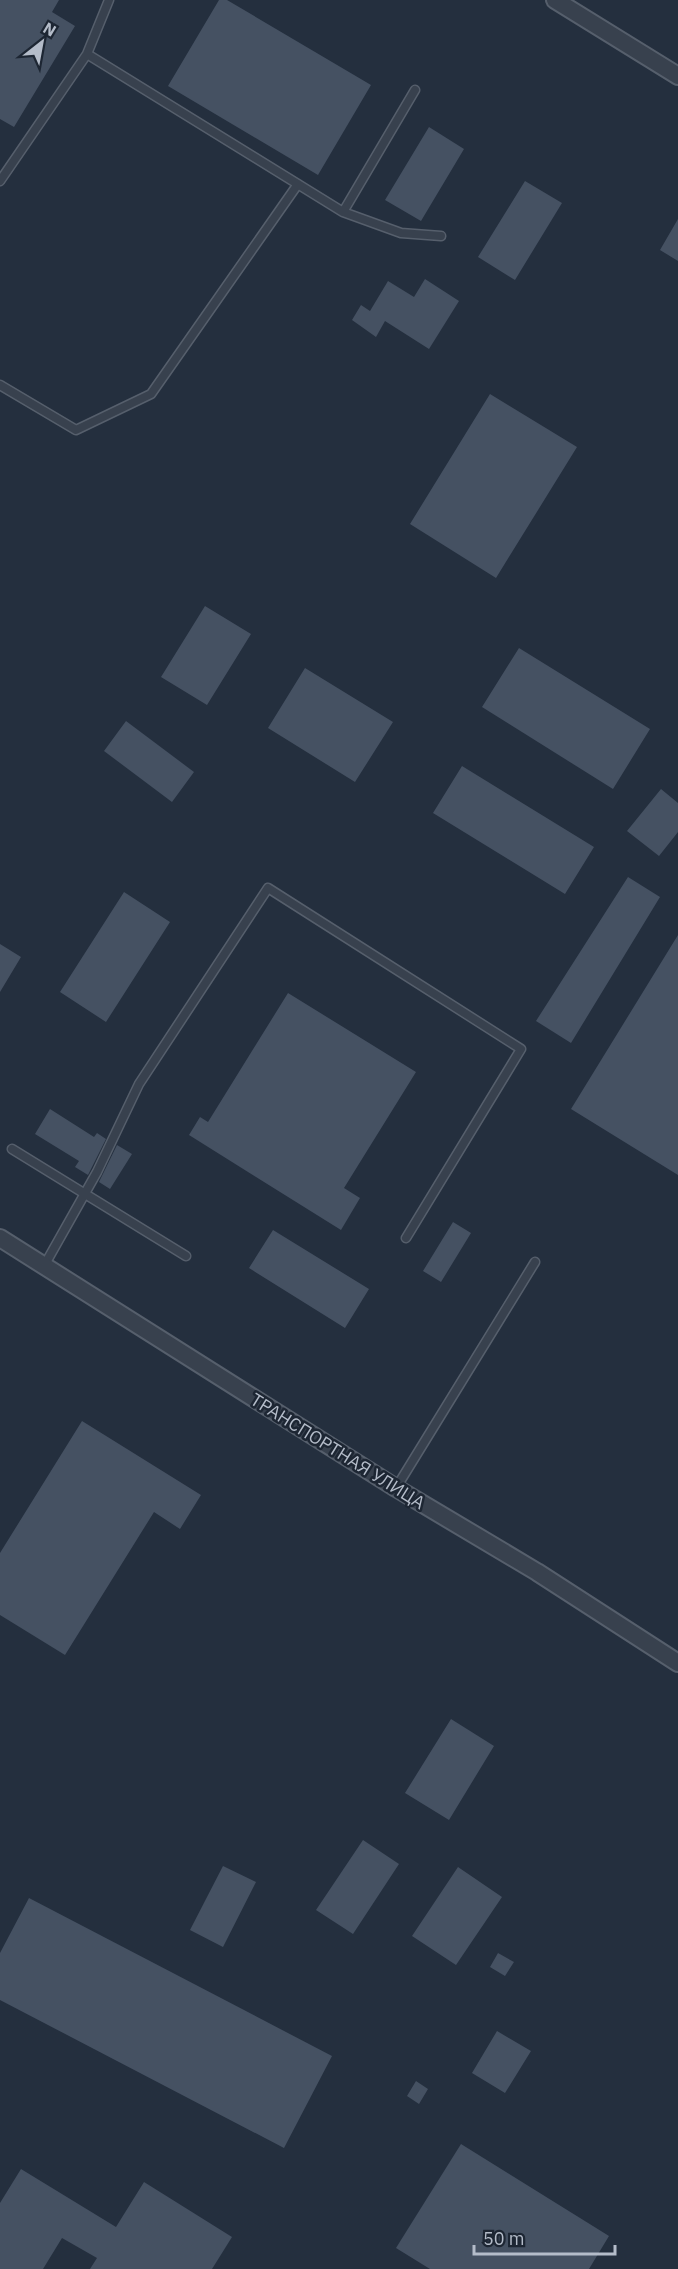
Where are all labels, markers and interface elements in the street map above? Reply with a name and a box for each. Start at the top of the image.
north arrow [12,12,72,72]
text: N [40,18,60,41]
street label: ТРАНСПОРТНАЯ УЛИЦА [246,1388,430,1514]
scale bar [474,2218,615,2256]
text: 50 m [483,2227,525,2250]

